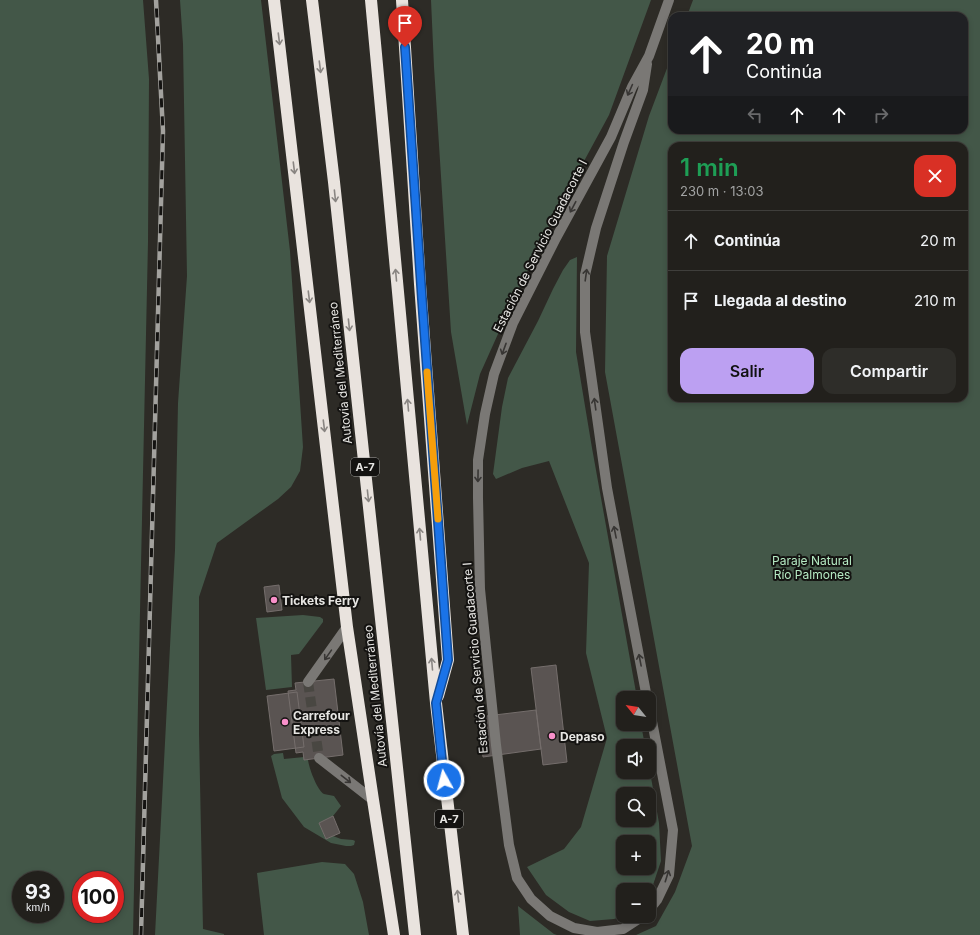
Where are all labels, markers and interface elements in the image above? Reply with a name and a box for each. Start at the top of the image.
pin [388,6,422,47]
icon: arrive [394,12,416,34]
text: 20 m [746,27,815,61]
icon: ahead [680,28,732,80]
one-way arrow [275,32,283,45]
one-way arrow [316,60,324,73]
text: Continúa [746,61,822,82]
one-way arrow [626,84,634,96]
icon: left [744,104,766,126]
icon: ahead [786,104,808,126]
icon: ahead [828,104,850,126]
icon: right [870,104,892,126]
text: 1 min [680,153,739,182]
button: close [914,155,956,197]
street label: Estación de Servicio Guadacorte I [490,157,590,335]
one-way arrow [290,161,298,174]
text: 230 m · 13:03 [680,183,764,199]
one-way arrow [332,189,339,202]
one-way arrow [569,201,576,213]
icon: ahead [680,230,702,252]
text: Continúa [714,231,781,250]
text: 20 m [920,231,956,250]
one-way arrow [582,268,590,281]
one-way arrow [393,269,400,282]
one-way arrow [305,290,313,303]
icon: arrive [680,290,702,312]
text: Llegada al destino [714,291,847,310]
text: 210 m [914,291,956,310]
street label: Autovía del Mediterráneo [325,301,355,445]
one-way arrow [346,318,353,331]
one-way arrow [499,342,507,354]
button: Salir [680,348,814,394]
button: Compartir [822,348,956,394]
one-way arrow [591,398,599,411]
one-way arrow [405,399,412,412]
one-way arrow [320,419,327,432]
road number: A-7 [351,458,379,476]
one-way arrow [474,469,482,482]
one-way arrow [364,489,372,502]
one-way arrow [611,526,619,539]
one-way arrow [416,528,424,541]
park label: Paraje Natural Río Palmones [772,553,852,582]
street label: Estación de Servicio Guadacorte I [459,562,491,754]
place label: Tickets Ferry [282,593,360,608]
marker: Tickets Ferry [269,595,279,605]
street label: Autovía del Mediterráneo [360,624,390,768]
one-way arrow [324,649,332,660]
one-way arrow [636,654,644,667]
one-way arrow [428,658,436,671]
north arrow [616,691,656,731]
map controls [616,691,656,923]
place label: Carrefour Express [293,708,350,737]
marker: Carrefour Express [280,717,290,727]
place label: Depaso [560,729,605,744]
marker: Depaso [547,731,557,741]
button: sound [616,739,656,779]
position arrow [423,759,465,801]
one-way arrow [341,775,352,783]
button: search [616,787,656,827]
road number: A-7 [435,810,463,828]
button: + [616,835,656,875]
one-way arrow [664,869,671,882]
speed limit sign: 100 [72,871,124,923]
text: 93 [25,880,51,904]
button: − [616,883,656,923]
one-way arrow [454,890,462,903]
text: km/h [26,901,50,913]

